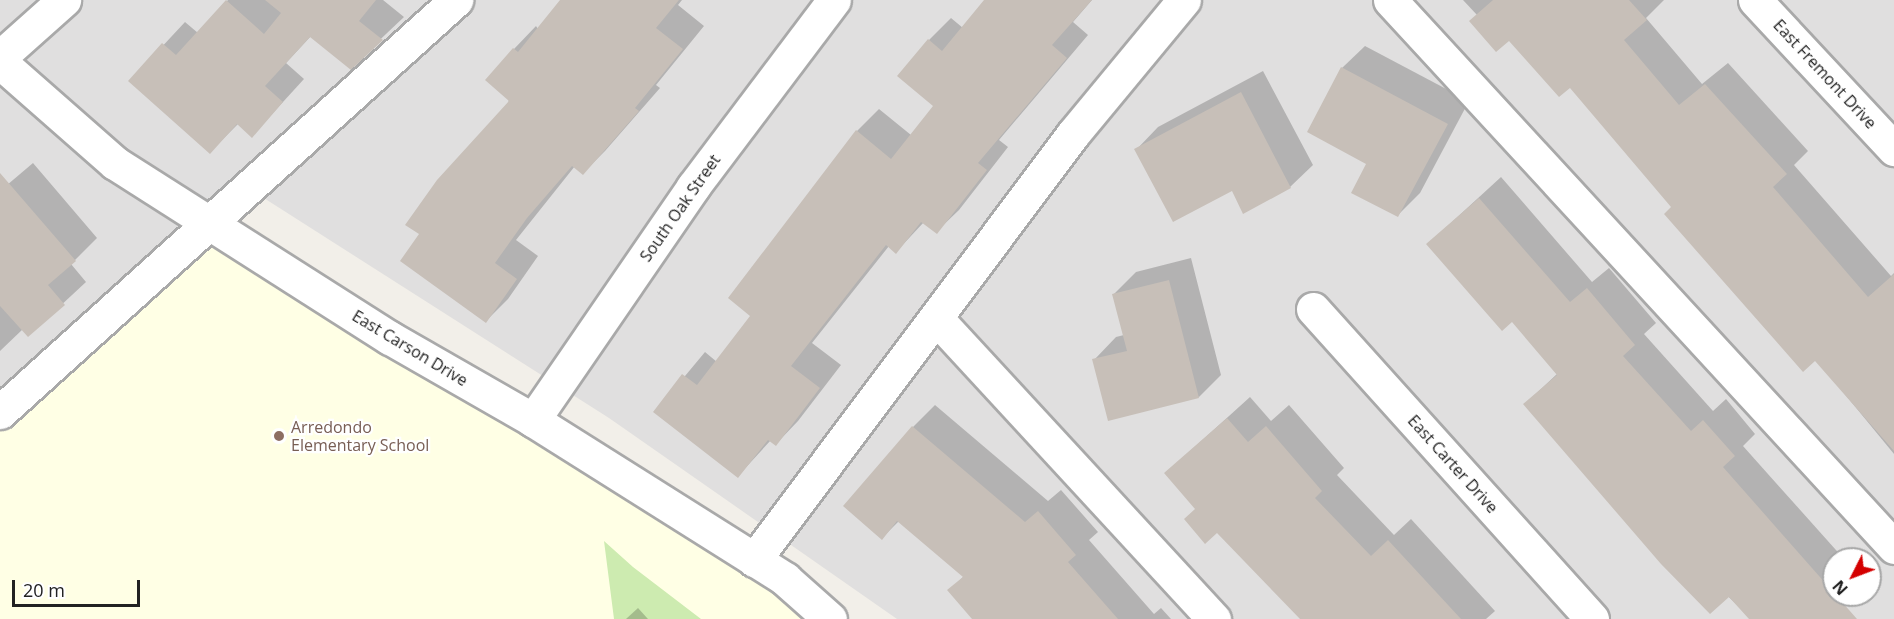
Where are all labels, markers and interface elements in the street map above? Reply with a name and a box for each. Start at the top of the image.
street label: East Fremont Drive [1769,15,1881,133]
street label: South Oak Street [636,151,724,265]
street label: East Carson Drive [349,306,471,390]
street label: East Carter Drive [1404,411,1502,517]
place label: Arredondo Elementary School [291,417,429,455]
marker: Arredondo Elementary School [272,429,286,443]
north arrow [1822,547,1882,607]
scale bar [15,568,142,606]
text: N [1828,576,1853,600]
text: 20 m [23,578,65,602]

